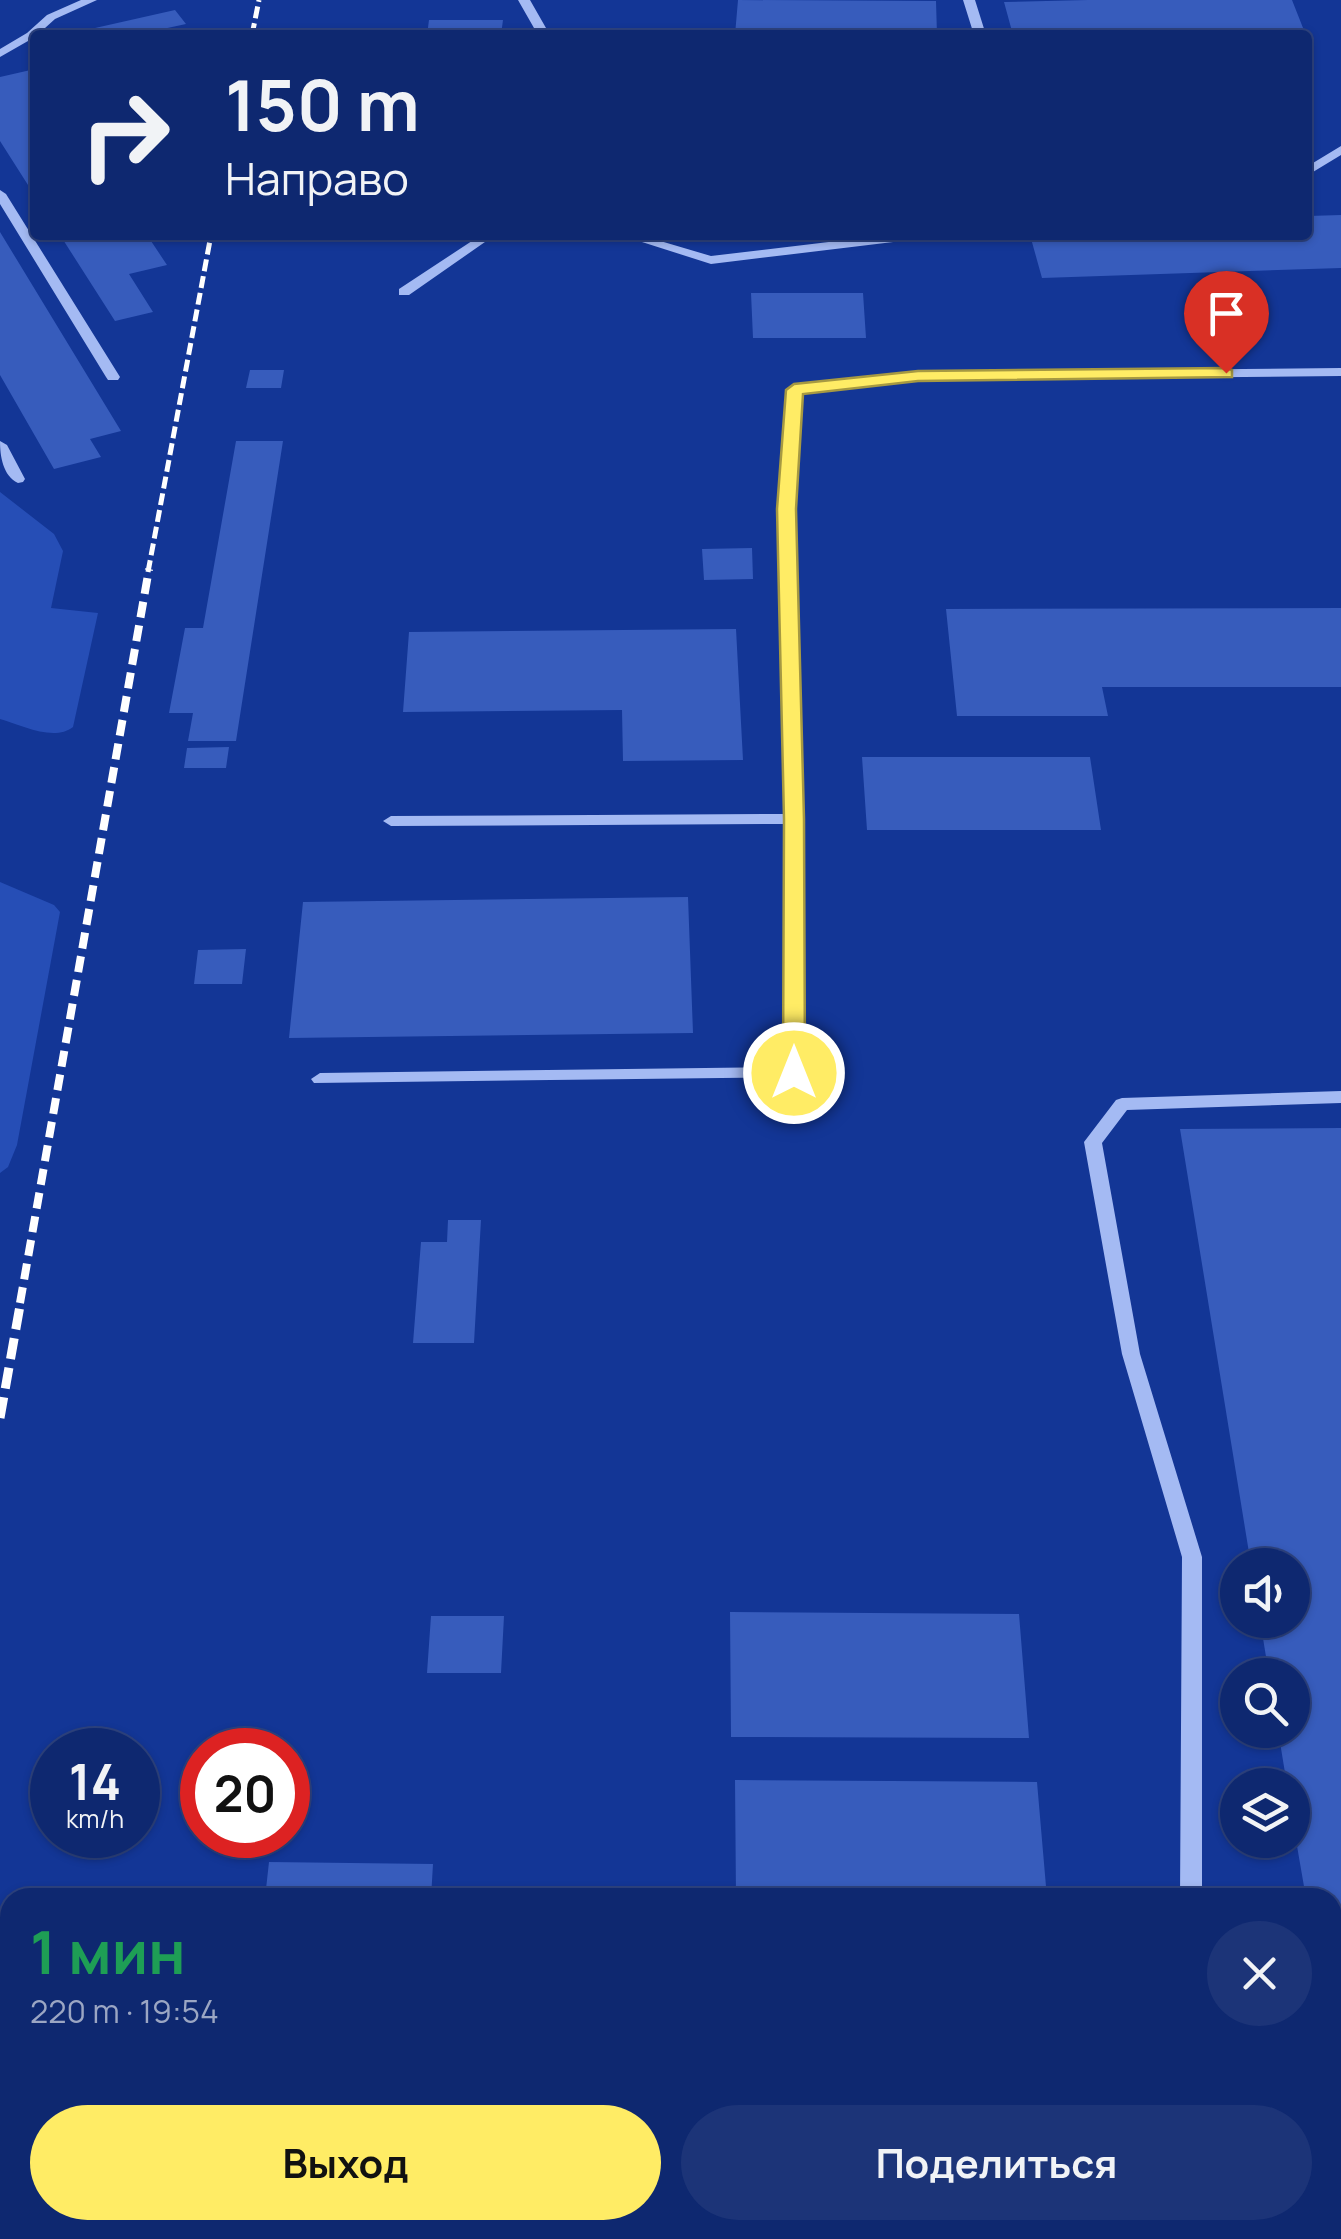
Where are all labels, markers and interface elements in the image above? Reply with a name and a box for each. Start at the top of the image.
text: 150 m [225,56,420,152]
icon: right [60,70,190,200]
text: Направо [225,147,409,209]
pin [1184,271,1269,374]
icon: arrive [1199,286,1254,341]
position arrow [742,1021,846,1125]
map controls [1220,1548,1310,1858]
button: sound [1220,1548,1310,1638]
button: search [1220,1658,1310,1748]
speed limit sign: 20 [180,1728,310,1858]
text: 14 [69,1747,121,1815]
button: layers [1220,1768,1310,1858]
text: km/h [66,1801,124,1836]
text: 1 мин [30,1910,186,1992]
button: close [1207,1921,1312,2026]
text: 220 m · 19:54 [30,1989,219,2033]
button: Выход [30,2105,661,2220]
button: Поделиться [681,2105,1312,2220]

